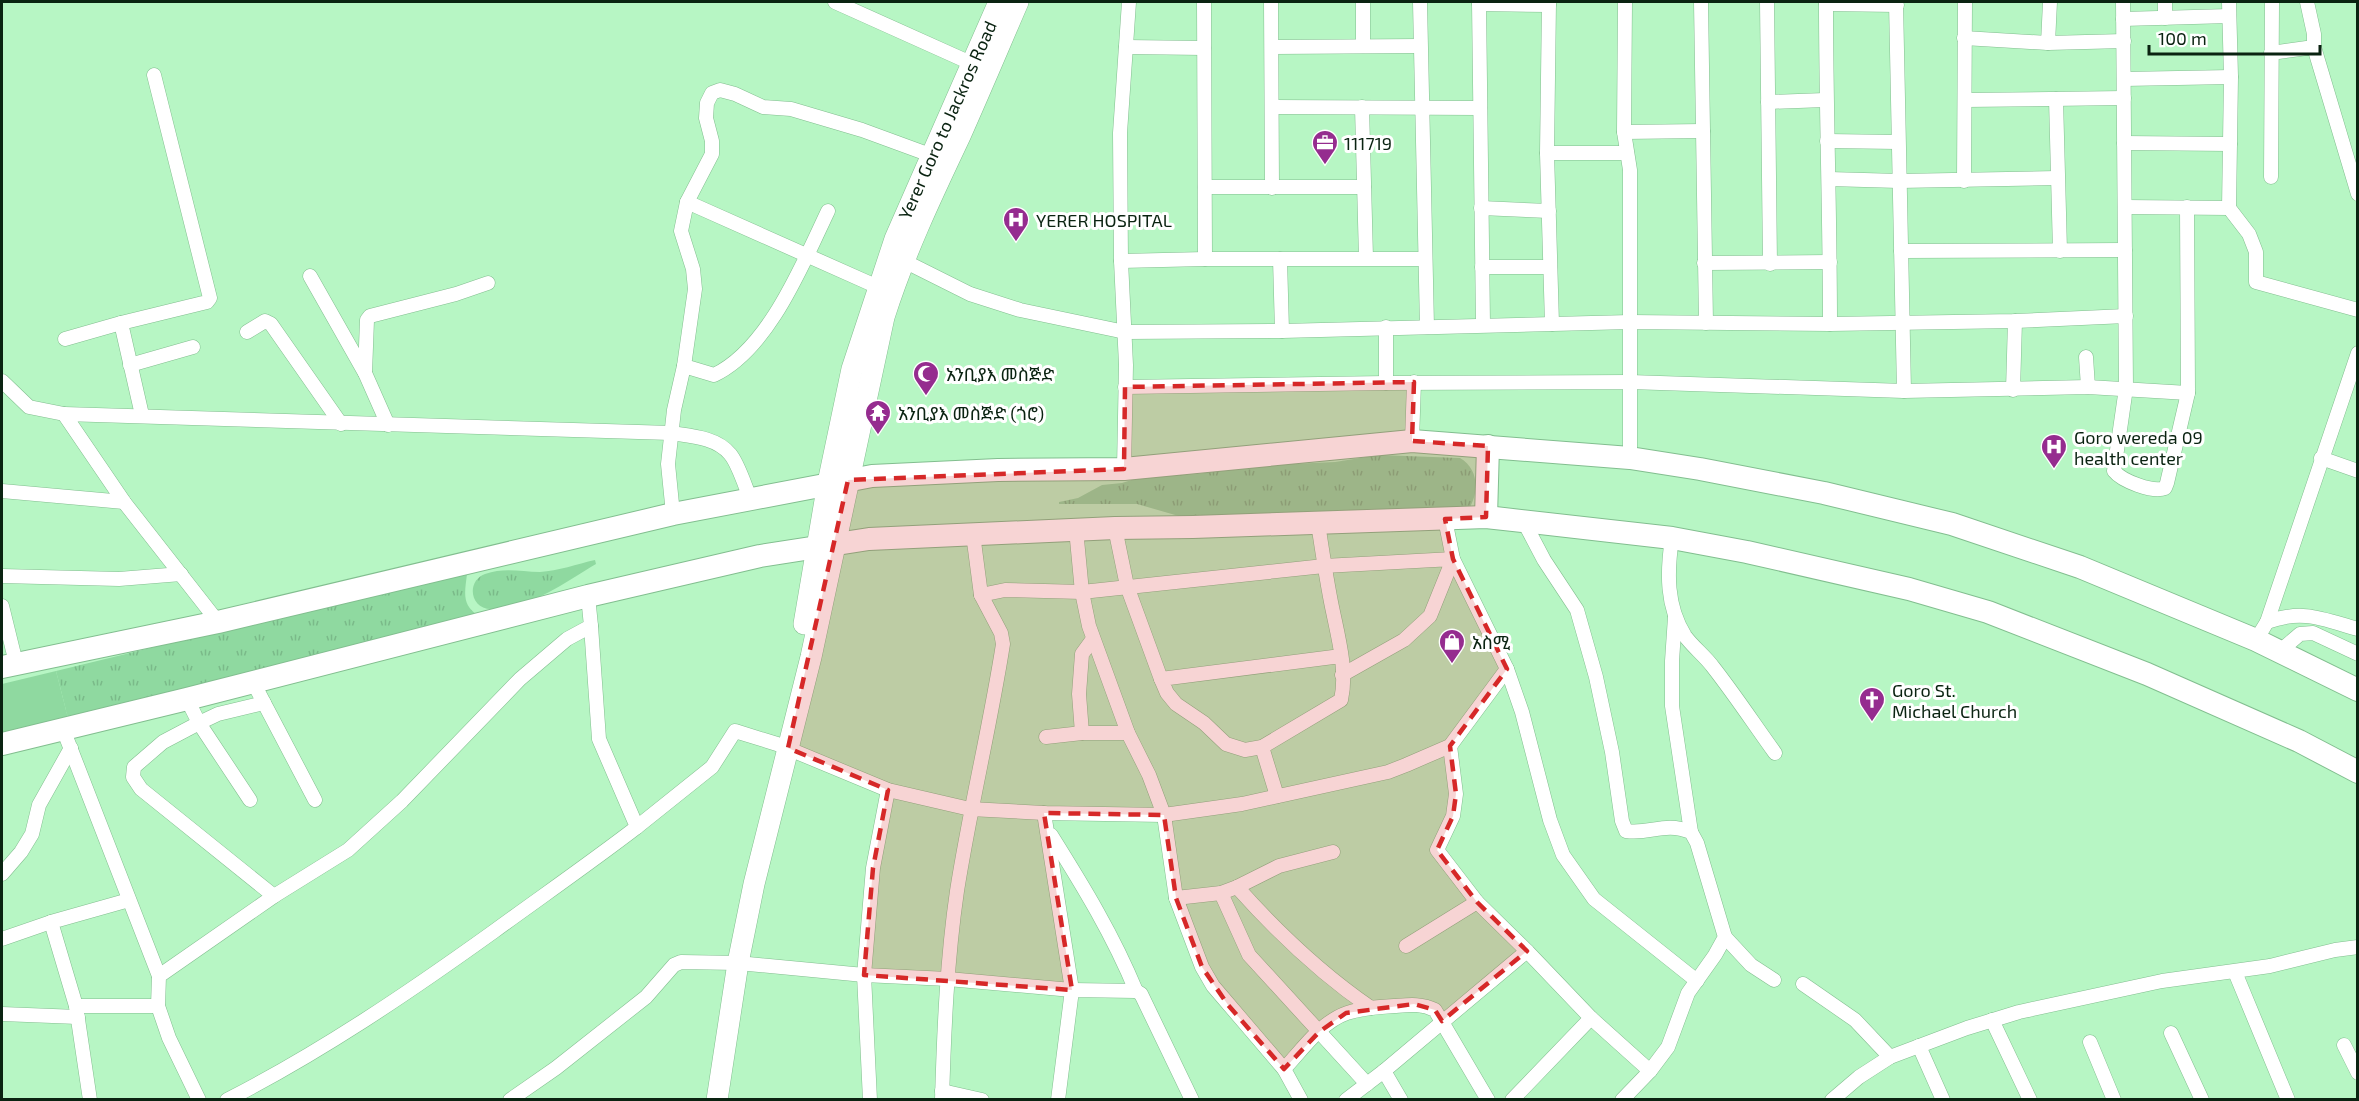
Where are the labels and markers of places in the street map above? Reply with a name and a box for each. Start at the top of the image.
office icon: 111719 [1310,128,1340,166]
place label: 111719 [1344,132,1392,154]
hospital icon: YERER HOSPITAL [1001,205,1031,243]
place label: YERER HOSPITAL [1036,209,1172,231]
mosque icon: አንቢያእ መስጅድ [911,359,941,397]
place label: አንቢያእ መስጅድ [946,363,1054,385]
temple icon: አንቢያእ መስጅድ (ጎሮ) [863,398,893,436]
place label: አንቢያእ መስጅድ (ጎሮ) [898,402,1044,424]
place label: Goro wereda 09 health center [2074,426,2203,469]
hospital icon: Goro wereda 09 health center [2039,432,2069,470]
shop icon: አስሚ [1437,627,1467,665]
place label: አስሚ [1472,631,1510,653]
place label: Goro St. Michael Church [1892,679,2017,722]
church icon: Goro St. Michael Church [1857,685,1887,723]

